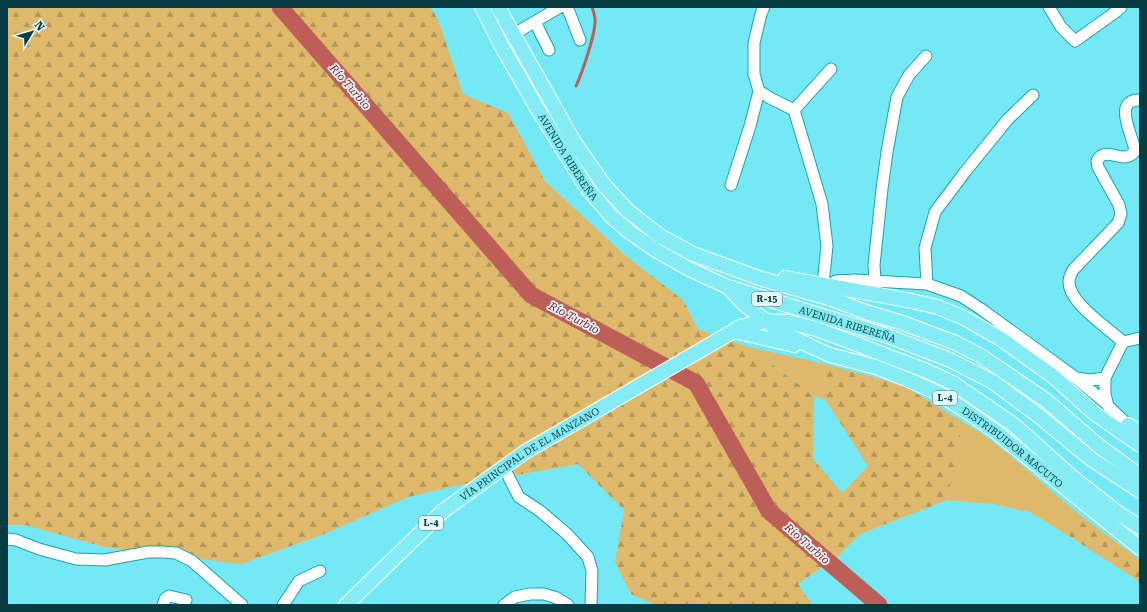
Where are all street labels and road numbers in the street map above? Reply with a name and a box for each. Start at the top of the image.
street label: AVENIDA RIBEREÑA [536,112,600,202]
road number: R-15 [752,292,782,306]
street label: AVENIDA RIBEREÑA [798,304,898,344]
road number: L-4 [933,391,957,405]
street label: VÍA PRINCIPAL DE EL MANZANO [458,405,601,503]
street label: DISTRIBUIDOR MACUTO [960,405,1065,489]
road number: L-4 [419,516,443,530]

